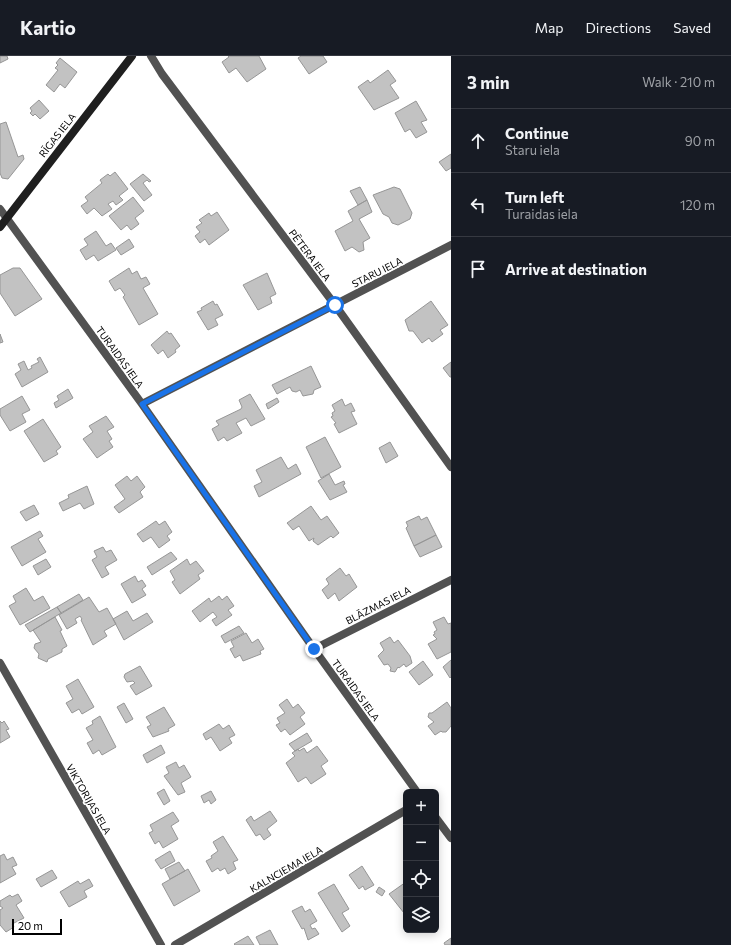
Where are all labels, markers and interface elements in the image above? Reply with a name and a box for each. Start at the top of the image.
text: Kartio [20,16,76,39]
text: Map [535,19,564,36]
text: Directions [586,19,651,36]
text: Saved [673,19,711,36]
text: 3 min [467,72,510,93]
text: Walk · 210 m [642,74,715,90]
street label: RĪGAS IELA [36,110,78,160]
text: Continue [505,124,569,142]
icon: ahead [467,130,489,152]
text: 90 m [685,133,715,149]
text: Staru iela [505,142,560,158]
text: Turn left [505,188,564,206]
icon: left [467,194,489,216]
text: 120 m [680,197,715,213]
text: Turaidas iela [505,206,578,222]
street label: PĒTERA IELA [287,227,333,283]
street label: STARU IELA [350,254,404,290]
icon: arrive [467,258,489,280]
text: Arrive at destination [505,260,647,278]
route start [326,296,344,314]
street label: TURAIDAS IELA [94,324,146,390]
street label: BLĀZMAS IELA [343,583,413,627]
route end [305,640,323,658]
street label: TURAIDAS IELA [330,657,382,723]
street label: VIKTORIJAS IELA [64,762,114,836]
map controls [403,789,439,933]
button: + [403,789,439,825]
button: − [403,825,439,861]
street label: KALNCIEMA IELA [247,843,325,895]
button: locate [403,861,439,897]
button: layers [403,897,439,933]
scale bar [12,917,62,936]
text: 20 m [18,919,43,932]

